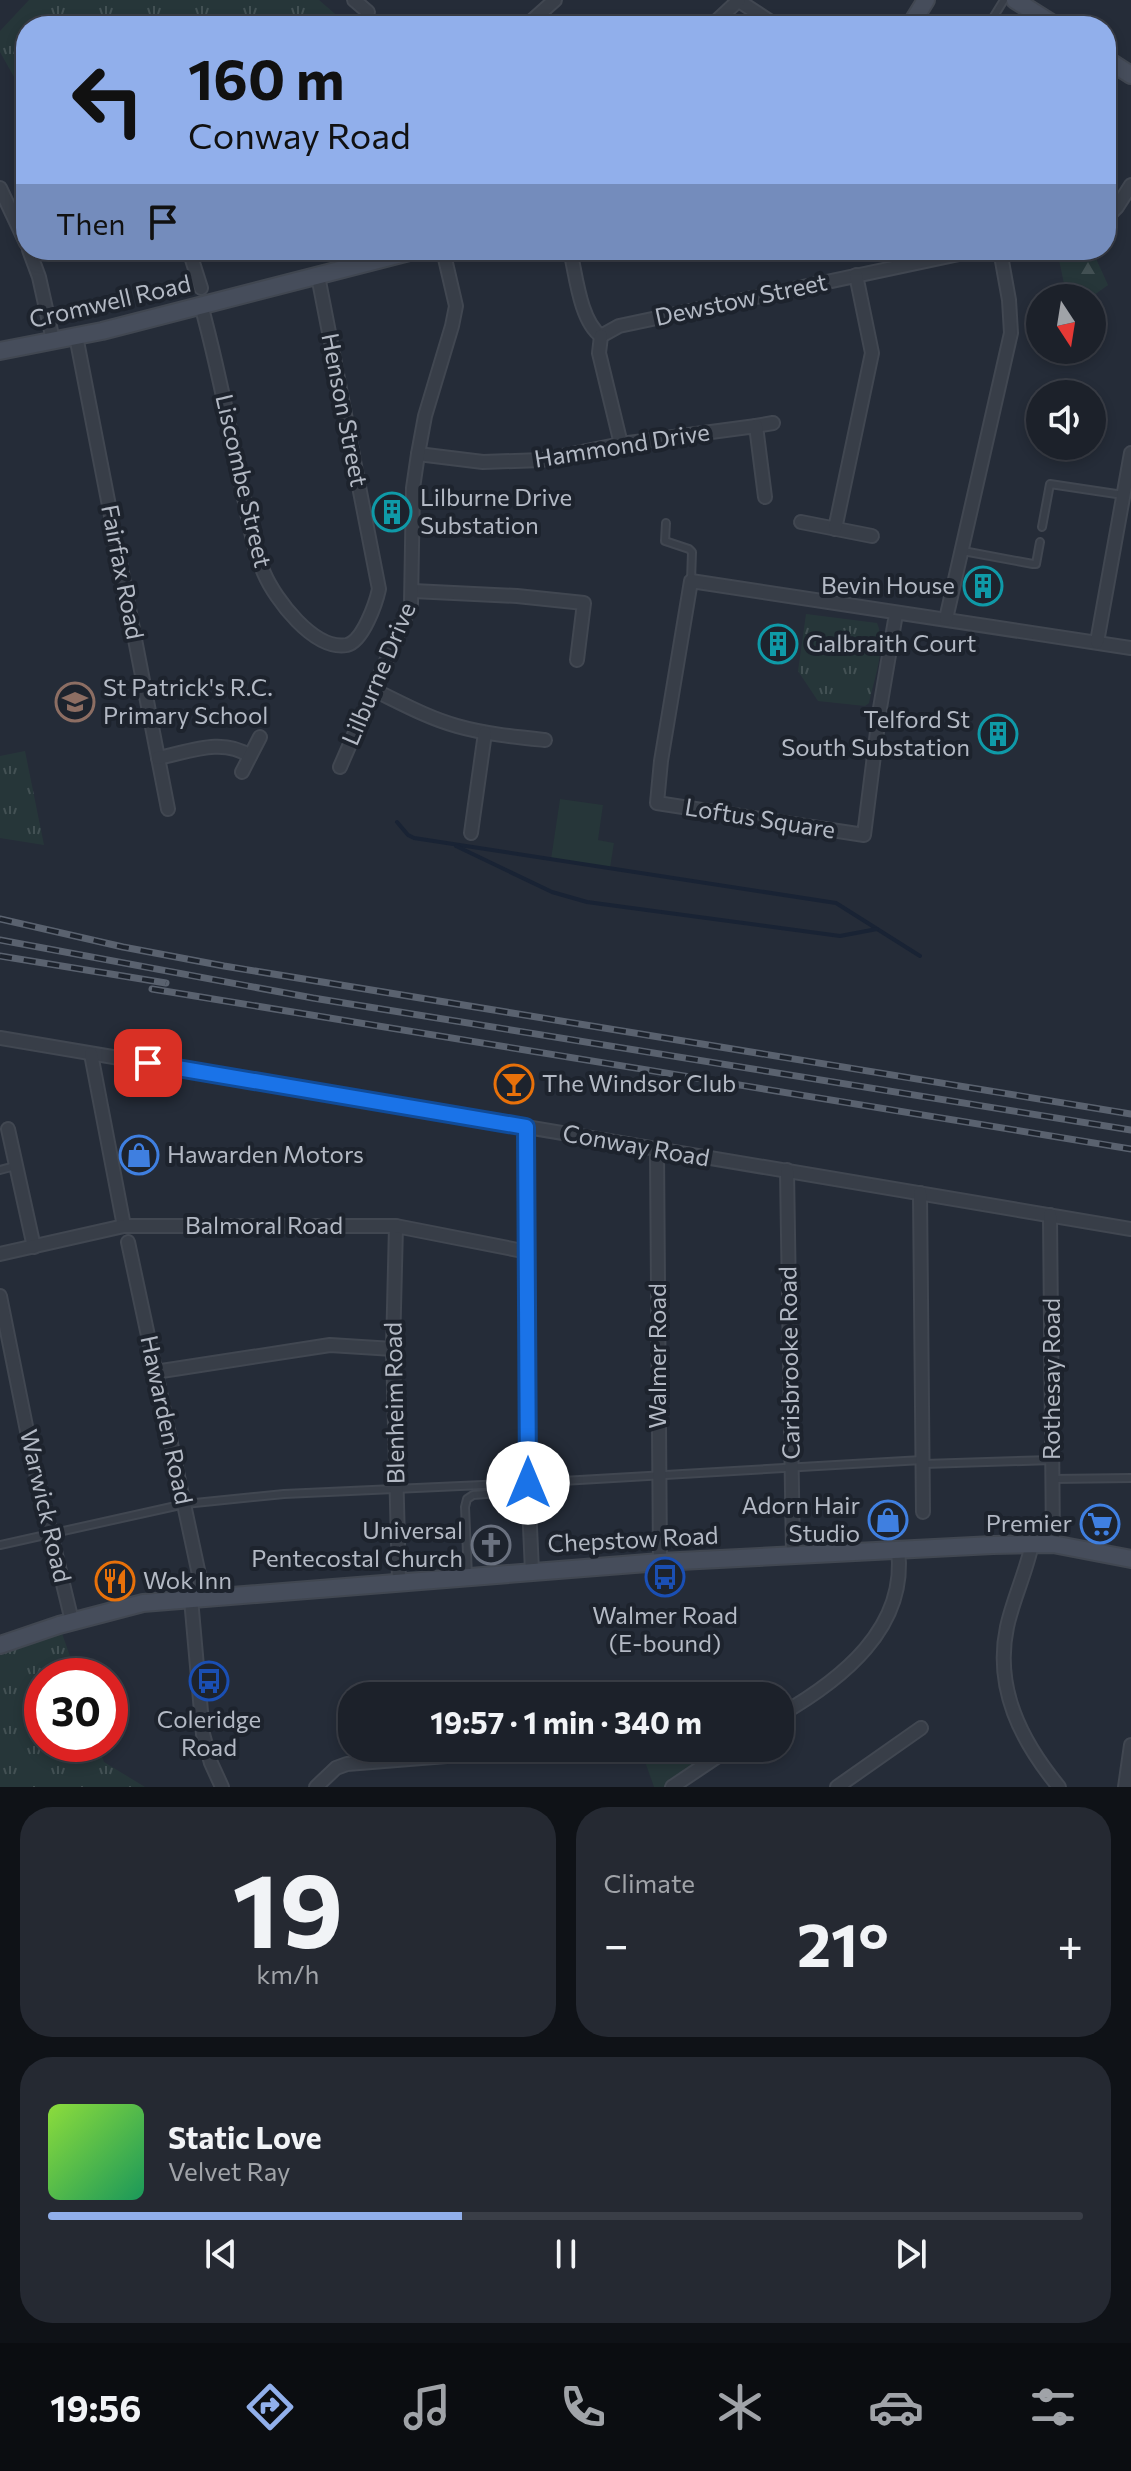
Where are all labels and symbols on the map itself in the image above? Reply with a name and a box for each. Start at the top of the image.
street label: Dewstow Street [652,266,830,331]
street label: Cromwell Road [26,268,193,333]
north arrow [1026,284,1106,364]
street label: Henson Street [316,330,375,489]
street label: Liscombe Street [210,391,279,570]
street label: Hammond Drive [532,416,711,473]
place label: Lilburne Drive Substation [420,482,572,539]
building icon: Lilburne Drive Substation [371,491,413,533]
street label: Fairfax Road [96,502,151,642]
building icon: Bevin House [962,565,1004,607]
place label: Bevin House [821,570,955,599]
street label: Lilburne Drive [335,598,421,749]
building icon: Galbraith Court [757,623,799,665]
place label: Galbraith Court [806,628,976,657]
place label: St Patrick's R.C. Primary School [103,672,273,729]
school or university icon: St Patrick's R.C. Primary School [54,681,96,723]
place label: Telford St South Substation [781,704,970,761]
building icon: Telford St South Substation [977,713,1019,755]
street label: Loftus Square [683,791,838,844]
pin [114,1029,182,1097]
bar icon: The Windsor Club [493,1063,535,1105]
place label: The Windsor Club [542,1068,736,1097]
street label: Conway Road [561,1117,712,1172]
shop icon: Hawarden Motors [118,1134,160,1176]
place label: Hawarden Motors [167,1139,364,1168]
street label: Balmoral Road [185,1210,343,1239]
street label: Carisbrooke Road [772,1266,805,1460]
street label: Walmer Road [642,1283,671,1429]
street label: Rothesay Road [1036,1298,1065,1460]
street label: Blenheim Road [378,1322,409,1484]
street label: Hawarden Road [135,1333,200,1507]
street label: Warwick Road [15,1426,78,1585]
position arrow [486,1441,570,1525]
place label: Adorn Hair Studio [742,1490,860,1547]
shop icon: Adorn Hair Studio [867,1499,909,1541]
supermarket icon: Premier [1079,1503,1121,1545]
place label: Premier [986,1508,1072,1537]
place label: Universal Pentecostal Church [251,1515,463,1572]
street label: Chepstow Road [547,1520,719,1557]
church icon: Universal Pentecostal Church [470,1524,512,1566]
bus stop icon: Walmer Road (E-bound) [644,1556,686,1598]
restaurant icon: Wok Inn [94,1560,136,1602]
place label: Wok Inn [143,1565,232,1594]
place label: Walmer Road (E-bound) [592,1600,738,1657]
speed limit sign: 30 [24,1658,128,1762]
bus stop icon: Coleridge Road [188,1660,230,1702]
place label: Coleridge Road [157,1704,261,1761]

